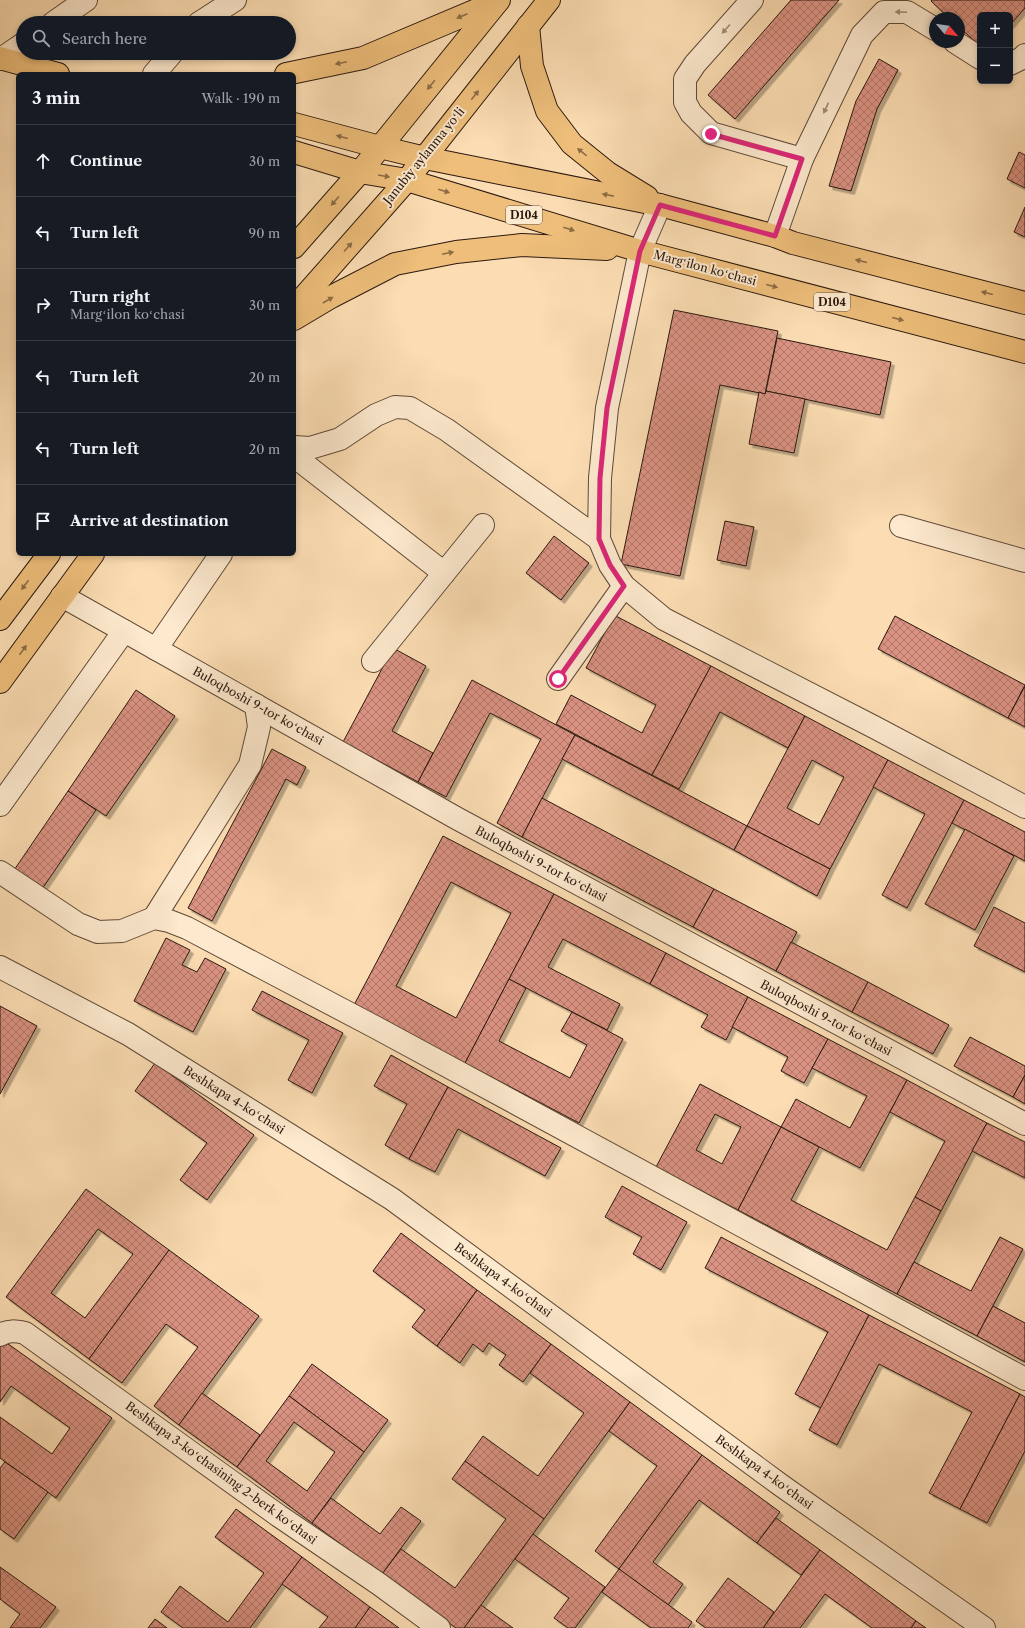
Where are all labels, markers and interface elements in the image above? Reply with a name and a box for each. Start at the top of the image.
one-way arrow [895,9,907,16]
north arrow [929,12,965,48]
map controls [977,12,1013,84]
button: + [977,12,1013,48]
one-way arrow [456,14,468,20]
search box [16,16,296,60]
one-way arrow [721,24,731,34]
icon: search [30,27,52,49]
text: Search here [62,29,147,48]
button: − [977,48,1013,84]
one-way arrow [335,60,347,66]
one-way arrow [426,79,435,90]
text: 3 min [32,88,81,108]
one-way arrow [470,89,479,100]
text: Walk · 190 m [201,90,280,106]
one-way arrow [823,103,829,114]
street label: Janubiy aylanma yoʻli [379,104,468,209]
route end [702,125,720,143]
one-way arrow [336,134,348,140]
one-way arrow [576,148,587,156]
icon: ahead [32,150,54,172]
text: Continue [70,151,142,170]
text: 30 m [249,153,280,169]
one-way arrow [378,173,390,179]
one-way arrow [439,189,451,195]
one-way arrow [602,191,614,197]
one-way arrow [330,196,339,206]
road number: D104 [506,206,542,224]
icon: left [32,222,54,244]
text: Turn left [70,223,139,242]
text: 90 m [249,225,280,241]
one-way arrow [563,226,575,232]
one-way arrow [343,242,352,252]
street label: Margʻilon koʻchasi [652,247,759,289]
one-way arrow [442,250,454,256]
one-way arrow [855,257,868,263]
one-way arrow [767,283,779,289]
text: Turn right [70,287,150,306]
one-way arrow [981,290,993,296]
road number: D104 [814,293,850,311]
icon: right [32,294,54,316]
one-way arrow [322,296,334,303]
text: 30 m [249,297,280,313]
text: Margʻilon koʻchasi [70,306,185,322]
one-way arrow [892,316,904,322]
icon: left [32,366,54,388]
text: Turn left [70,367,139,386]
text: 20 m [249,369,280,385]
icon: left [32,438,54,460]
text: Turn left [70,439,139,458]
text: 20 m [249,441,280,457]
icon: arrive [32,510,54,532]
text: Arrive at destination [70,511,229,530]
one-way arrow [21,580,29,591]
one-way arrow [19,645,27,656]
street label: Buloqboshi 9-tor koʻchasi [190,663,327,748]
route start [549,670,567,688]
street label: Buloqboshi 9-tor koʻchasi [473,822,610,905]
street label: Buloqboshi 9-tor koʻchasi [758,976,895,1059]
street label: Beshkapa 4-koʻchasi [181,1062,288,1137]
street label: Beshkapa 4-koʻchasi [452,1239,555,1320]
street label: Beshkapa 3-koʻchasining 2-berk koʻchasi [123,1398,320,1547]
street label: Beshkapa 4-koʻchasi [713,1431,816,1512]

